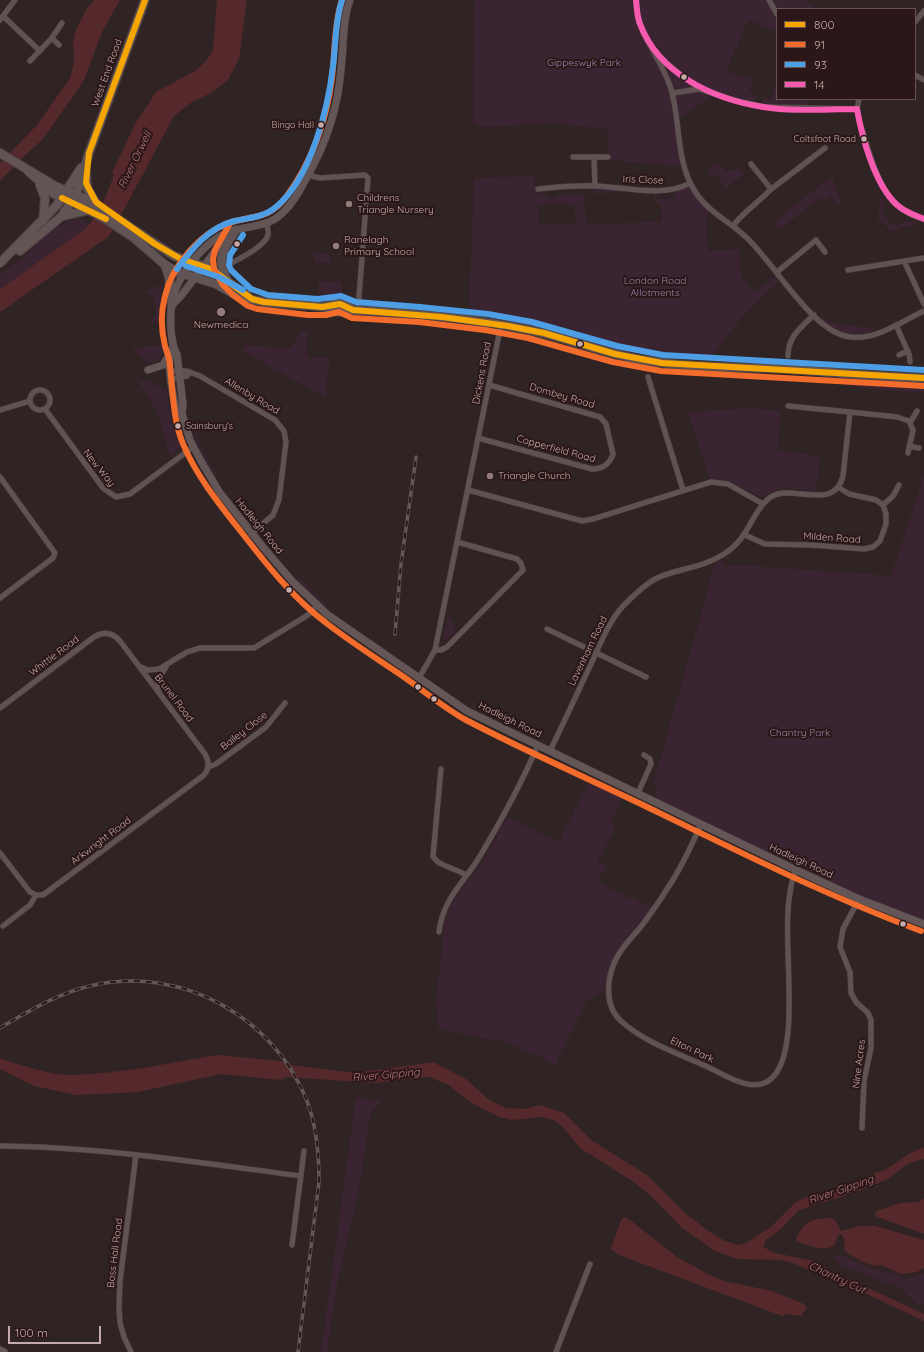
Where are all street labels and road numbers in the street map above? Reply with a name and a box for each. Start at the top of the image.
street label: West End Road [89,38,125,108]
street label: Iris Close [622,173,664,187]
street label: Dickens Road [470,341,494,405]
street label: Allenby Road [222,375,282,417]
street label: Dombey Road [528,381,596,411]
street label: Copperfield Road [515,433,597,465]
street label: New Way [80,447,118,489]
street label: Hadleigh Road [233,496,285,556]
street label: Milden Road [803,530,861,546]
street label: Lavenham Road [566,614,610,688]
street label: Whittle Road [27,633,81,679]
street label: Brunel Road [152,672,196,724]
street label: Hadleigh Road [476,700,544,740]
street label: Bailey Close [218,709,270,753]
street label: Arkwright Road [69,815,133,867]
street label: Hadleigh Road [767,841,835,881]
street label: Elton Park [668,1035,716,1065]
street label: Nine Acres [850,1039,868,1089]
street label: Boss Hall Road [105,1218,125,1288]

